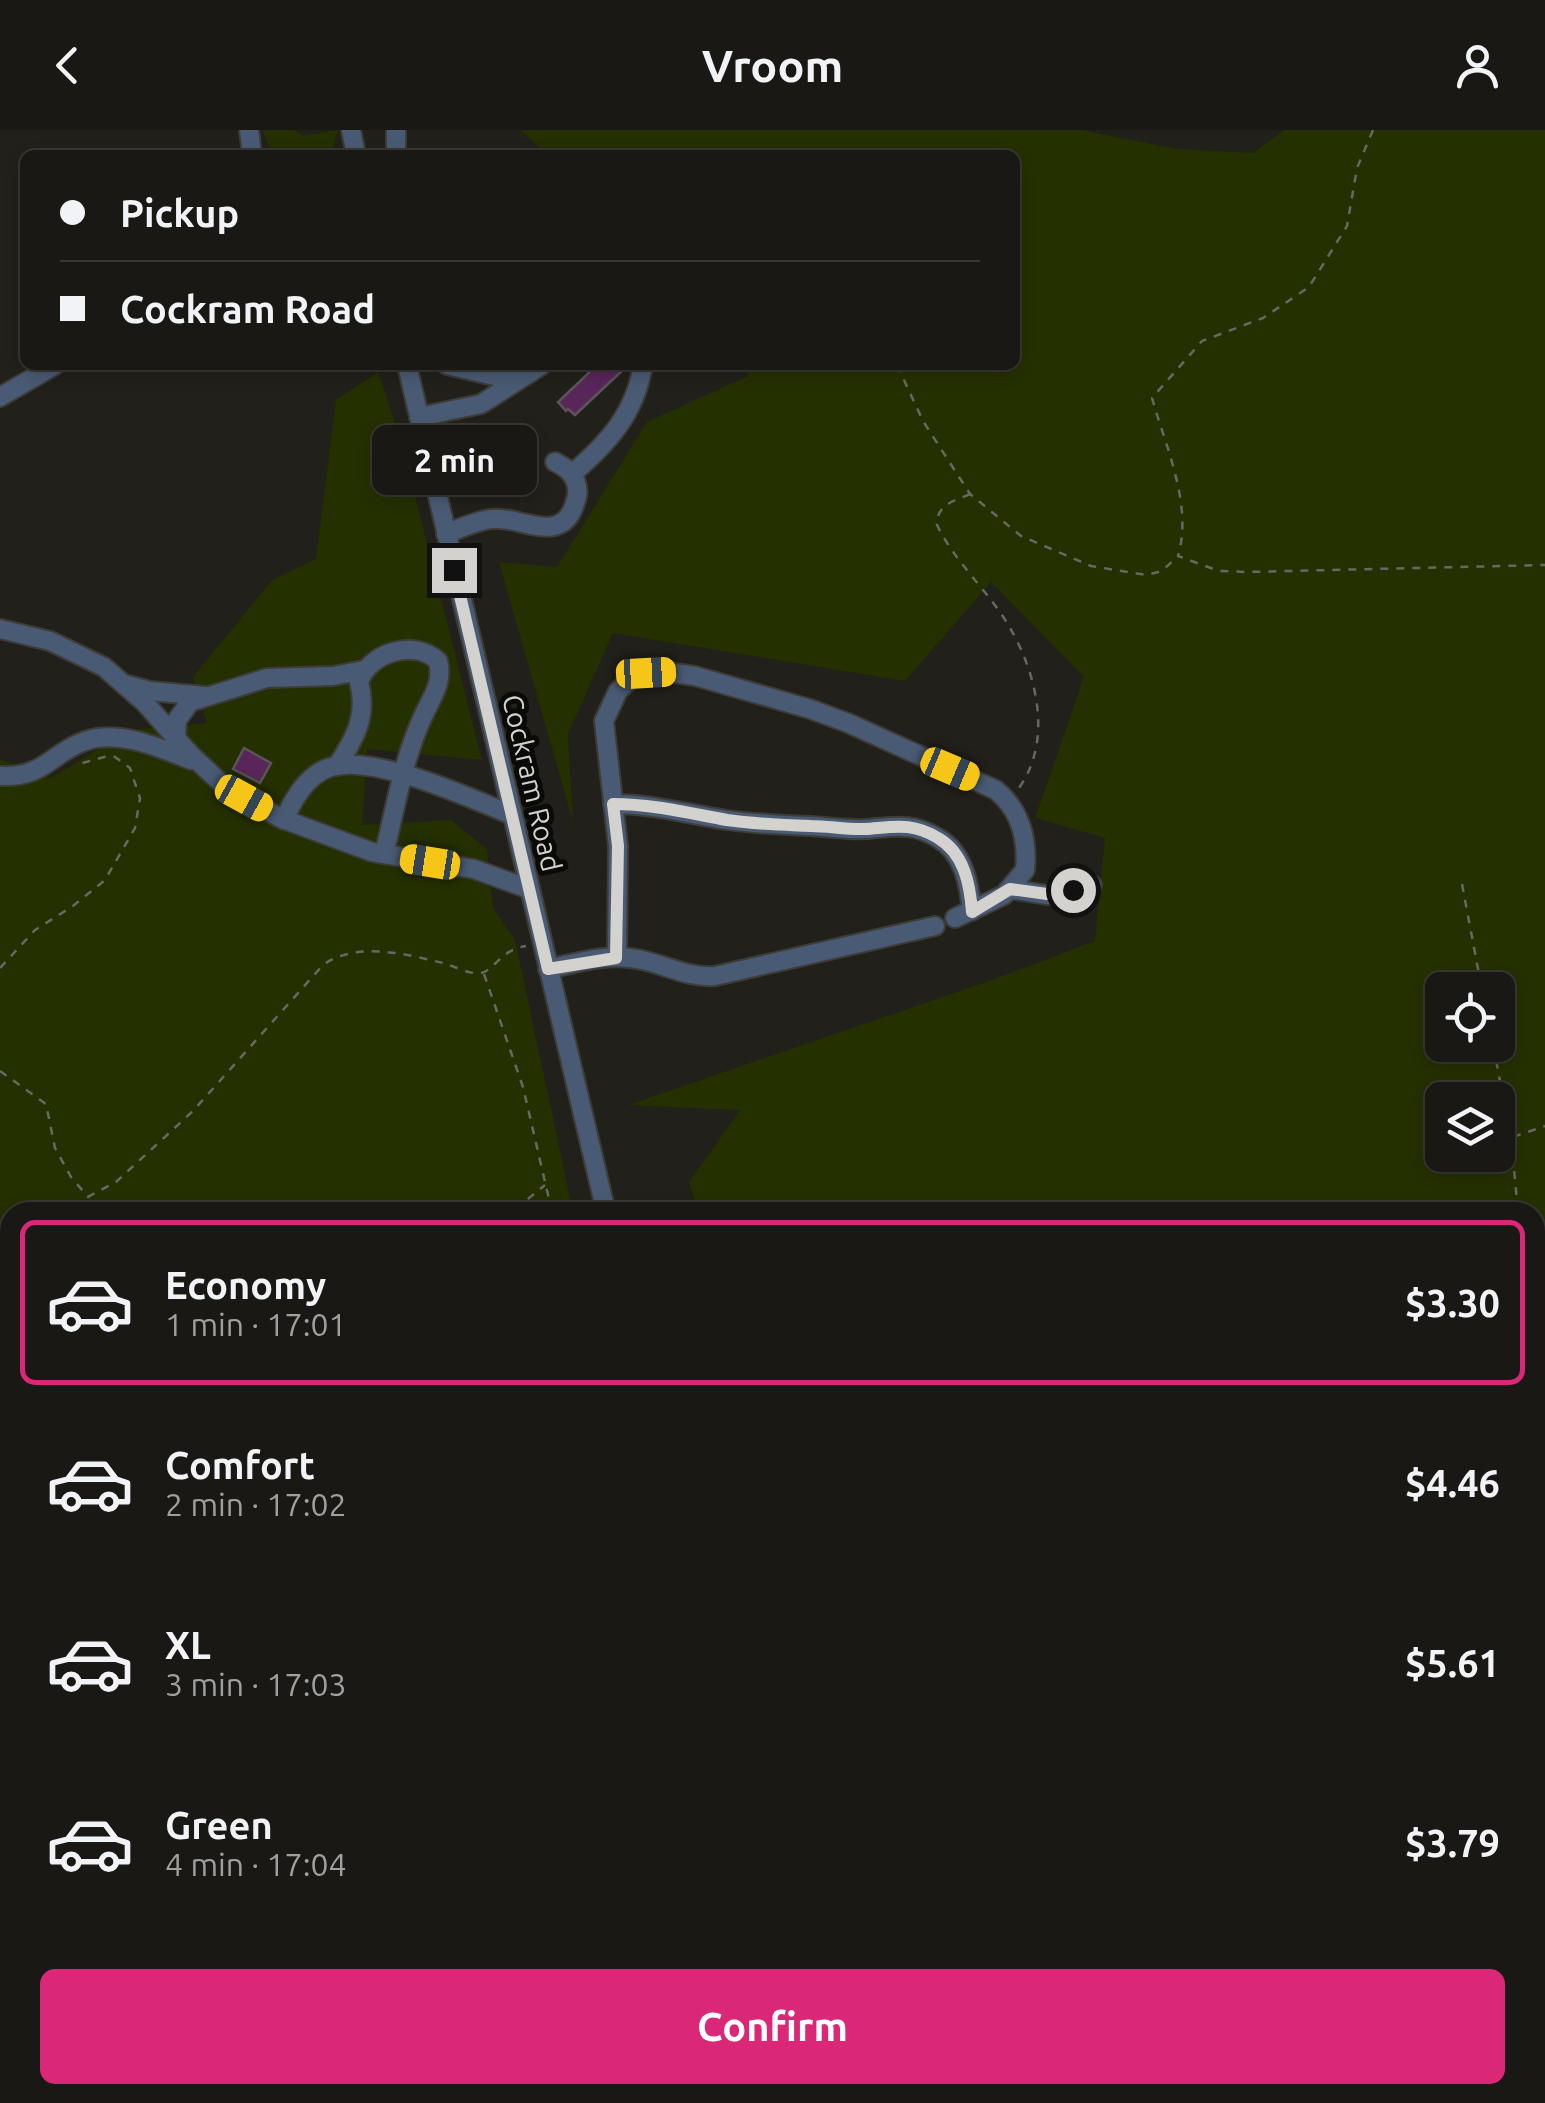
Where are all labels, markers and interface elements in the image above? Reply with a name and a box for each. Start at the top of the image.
icon: back [40,38,95,93]
icon: person [1450,38,1505,93]
text: Vroom [702,40,843,91]
text: Pickup [120,192,239,234]
text: Cockram Road [120,288,375,330]
callout: 2 min [372,425,536,495]
text: 2 min [414,442,495,478]
route end [432,548,477,593]
car [615,656,677,690]
street label: Cockram Road [497,691,568,874]
car [917,743,983,795]
car [210,770,278,826]
car [398,842,462,882]
route start [1051,868,1096,913]
map controls [1425,972,1515,1172]
button: locate [1425,972,1515,1062]
button: layers [1425,1082,1515,1172]
icon: car [45,1258,135,1348]
text: Economy [165,1264,326,1306]
text: $3.30 [1405,1282,1500,1324]
text: 1 min · 17:01 [165,1306,347,1342]
icon: car [45,1438,135,1528]
text: Comfort [165,1444,315,1486]
text: $4.46 [1405,1462,1500,1504]
text: 2 min · 17:02 [165,1486,347,1522]
icon: car [45,1618,135,1708]
text: XL [165,1624,211,1666]
text: $5.61 [1405,1642,1500,1684]
text: 3 min · 17:03 [165,1666,347,1702]
icon: car [45,1798,135,1888]
text: Green [165,1804,273,1846]
text: $3.79 [1405,1822,1500,1864]
text: 4 min · 17:04 [165,1846,347,1882]
button: Confirm [40,1969,1505,2084]

